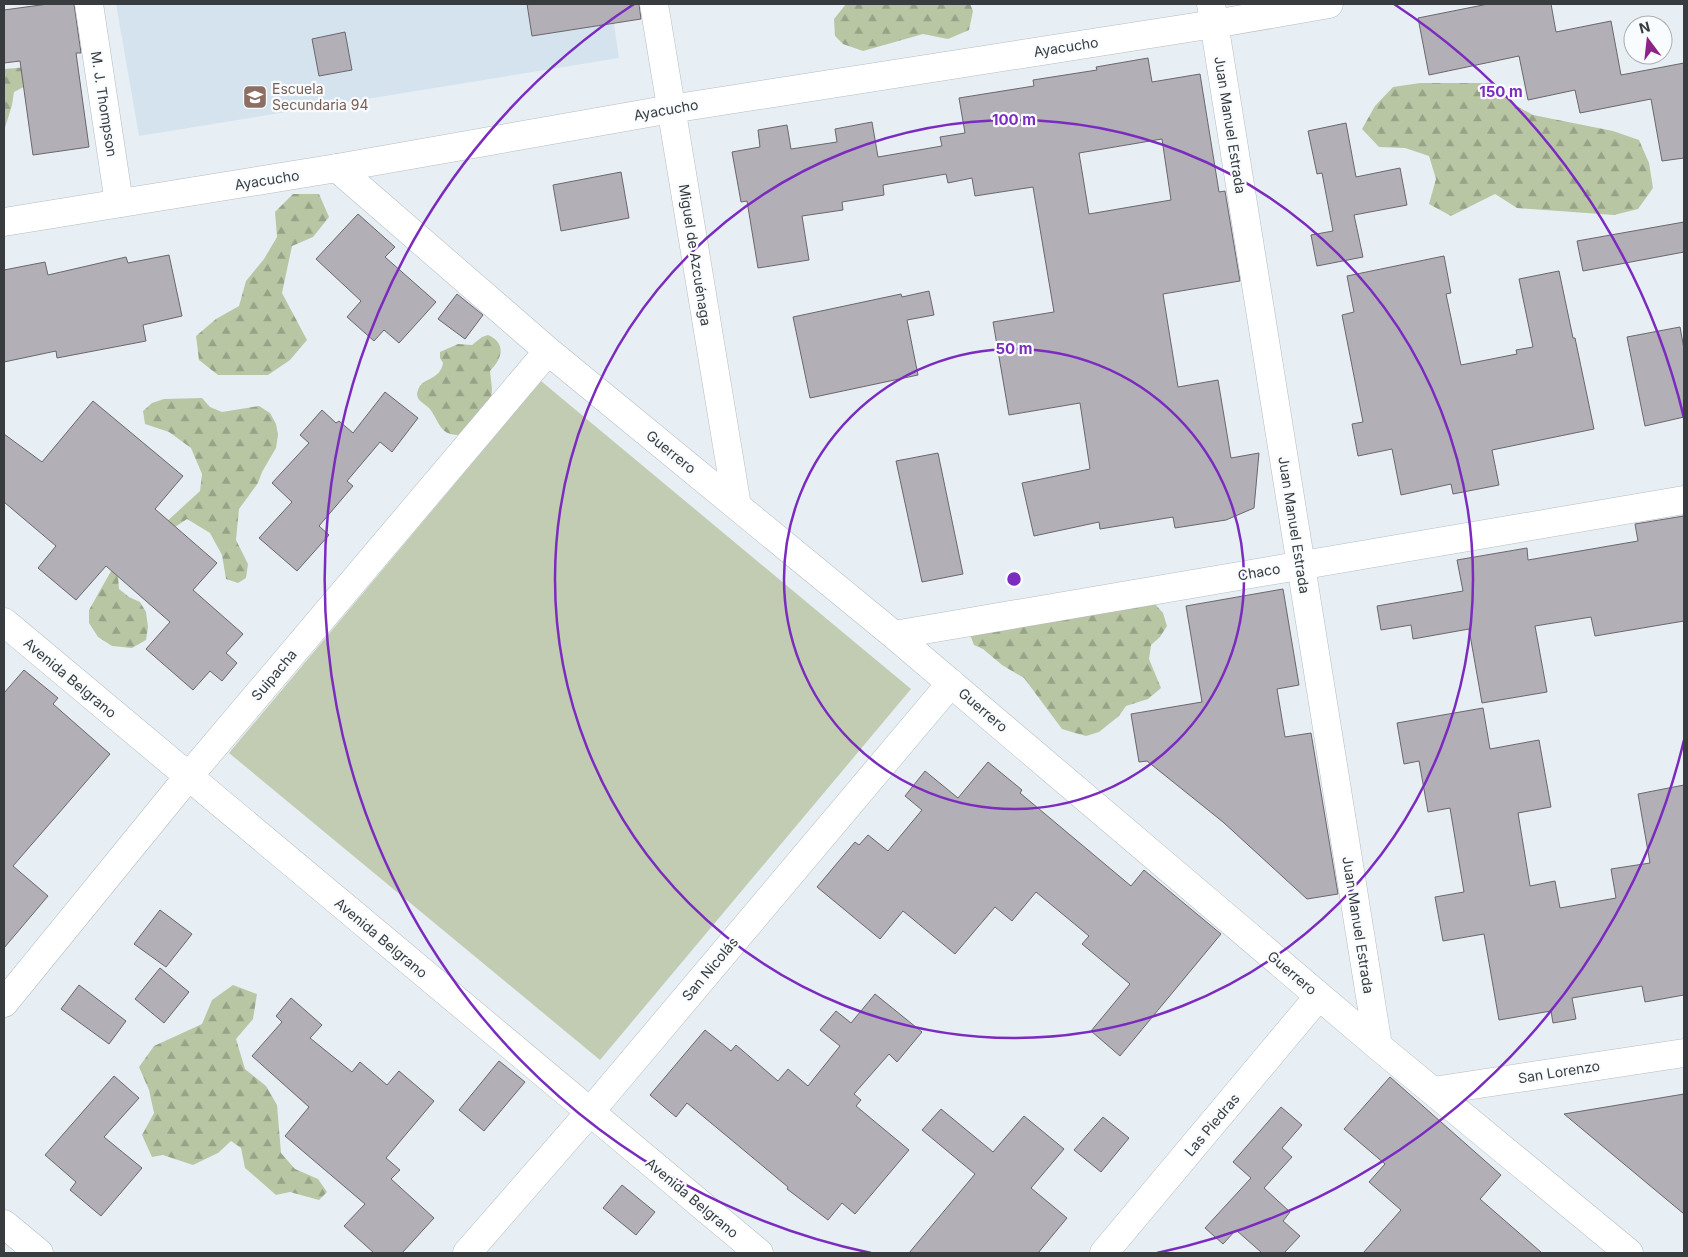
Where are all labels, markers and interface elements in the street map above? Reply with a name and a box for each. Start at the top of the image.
north arrow [1623,15,1673,65]
text: N [1637,17,1652,37]
street label: Ayacucho [1032,33,1100,60]
street label: M. J. Thompson [88,50,121,158]
street label: Juan Manuel Estrada [1211,55,1250,195]
place label: Escuela Secundaria 94 [272,80,369,113]
text: 150 m [1479,82,1523,101]
school or university icon: Escuela Secundaria 94 [242,84,268,110]
street label: Ayacucho [632,95,700,124]
text: 100 m [992,110,1036,129]
street label: Ayacucho [233,166,301,193]
street label: Miguel de Azcuénaga [676,183,715,327]
text: 50 m [996,339,1032,358]
street label: Guerrero [643,426,700,477]
street label: Juan Manuel Estrada [1275,455,1314,595]
street label: Chaco [1236,559,1281,584]
centre of rings [1005,570,1023,588]
street label: Avenida Belgrano [21,634,120,721]
street label: Suipacha [247,646,300,704]
street label: Guerrero [955,684,1011,735]
street label: Juan Manuel Estrada [1339,855,1378,995]
street label: Avenida Belgrano [332,894,431,981]
street label: San Nicolás [678,933,741,1004]
street label: Guerrero [1264,947,1320,998]
street label: San Lorenzo [1517,1057,1601,1086]
street label: Las Piedras [1180,1090,1243,1160]
street label: Avenida Belgrano [643,1154,742,1241]

